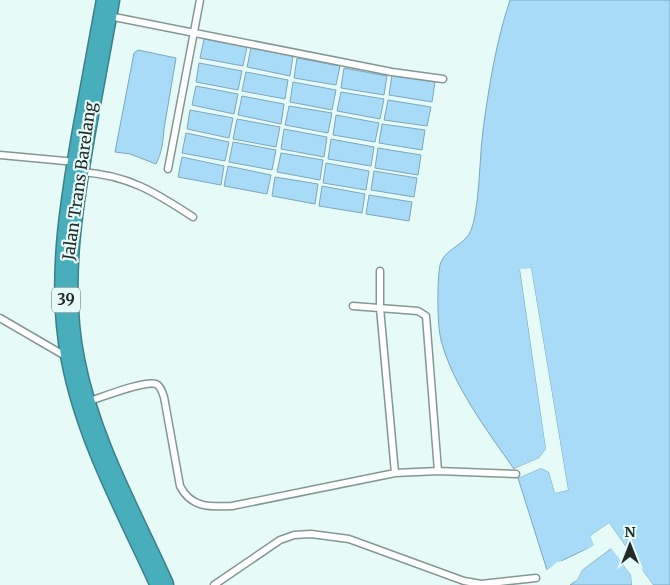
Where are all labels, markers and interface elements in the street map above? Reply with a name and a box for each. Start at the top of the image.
street label: Jalan Trans Barelang [58,100,100,262]
road number: 39 [52,288,80,312]
north arrow [605,520,655,570]
text: N [624,523,636,541]

